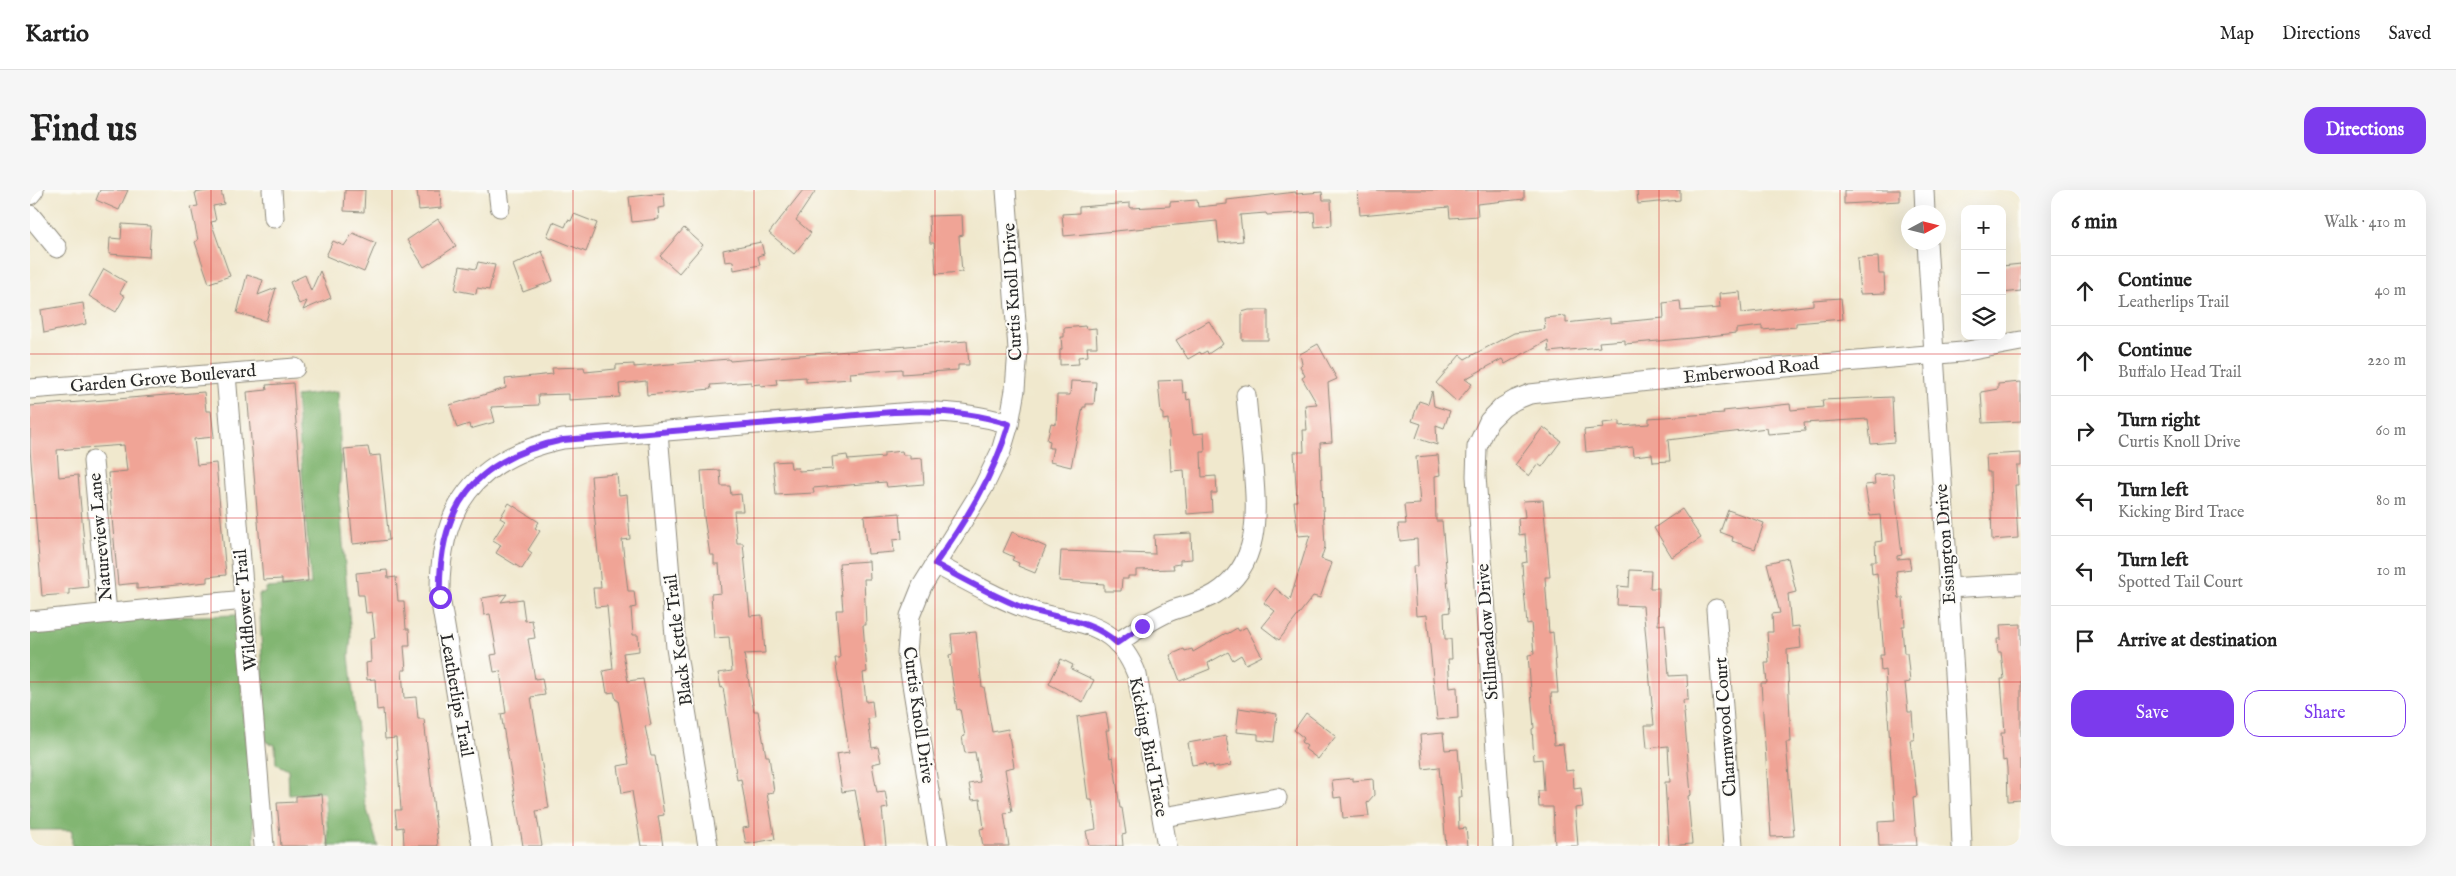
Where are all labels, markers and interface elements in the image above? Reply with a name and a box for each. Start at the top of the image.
text: Kartio [25,19,89,50]
text: Map [2220,23,2254,46]
text: Directions [2282,23,2360,46]
text: Saved [2388,23,2431,46]
button: Directions [2304,107,2426,154]
text: Find us [30,108,137,153]
north arrow [1901,205,1946,250]
map controls [1961,205,2006,340]
button: + [1961,205,2006,250]
text: 6 min [2071,209,2117,236]
text: Walk · 410 m [2324,213,2406,233]
street label: Curtis Knoll Drive [998,222,1029,361]
button: − [1961,250,2006,295]
text: Continue [2118,269,2192,293]
icon: ahead [2071,277,2099,305]
text: 40 m [2374,281,2406,301]
text: Leatherlips Trail [2118,293,2229,313]
button: layers [1961,295,2006,340]
text: Continue [2118,339,2192,363]
icon: ahead [2071,347,2099,375]
text: 220 m [2367,351,2406,371]
street label: Emberwood Road [1682,353,1820,390]
street label: Garden Grove Boulevard [69,360,257,399]
text: Buffalo Head Trail [2118,363,2241,383]
text: Turn right [2118,409,2200,433]
icon: right [2071,417,2099,445]
text: 60 m [2376,421,2406,441]
text: Curtis Knoll Drive [2118,433,2241,453]
street label: Natureview Lane [84,472,119,602]
text: Turn left [2118,479,2189,503]
street label: Essington Drive [1931,483,1962,605]
icon: left [2071,487,2099,515]
text: 80 m [2376,491,2406,511]
text: Kicking Bird Trace [2118,503,2244,523]
street label: Wildflower Trail [230,548,263,672]
text: Turn left [2118,549,2189,573]
icon: left [2071,557,2099,585]
text: 10 m [2376,561,2406,581]
street label: Stillmeadow Drive [1472,563,1505,701]
street label: Black Kettle Trail [660,573,699,707]
text: Spotted Tail Court [2118,573,2243,593]
route start [429,586,452,609]
route end [1131,615,1154,638]
icon: arrive [2071,627,2099,655]
text: Arrive at destination [2118,629,2277,653]
street label: Leatherlips Trail [433,632,478,759]
street label: Curtis Knoll Drive [897,645,939,785]
street label: Charmwood Court [1710,656,1743,797]
street label: Kicking Bird Trace [1123,675,1172,819]
button: Save [2071,690,2234,737]
button: Share [2244,690,2406,737]

